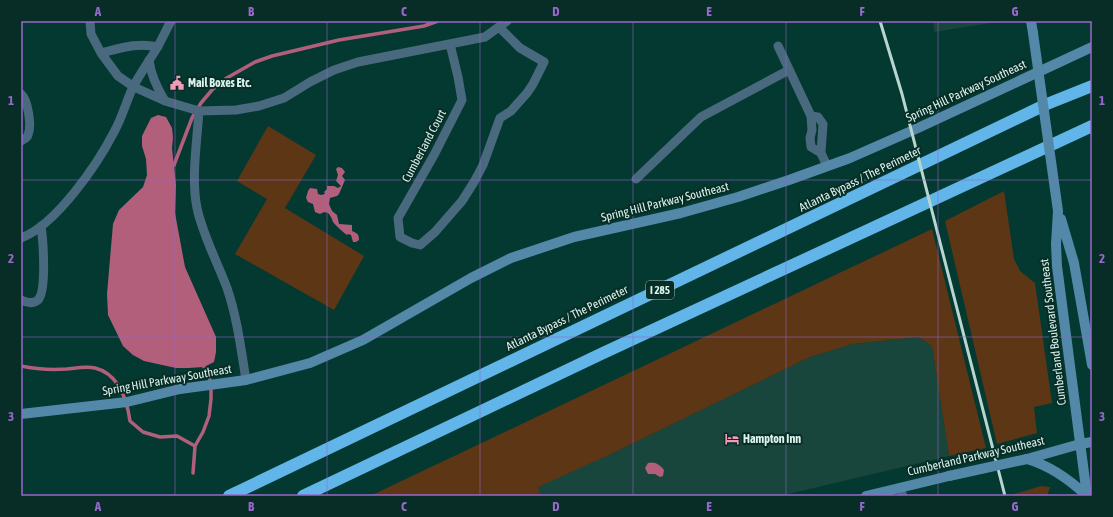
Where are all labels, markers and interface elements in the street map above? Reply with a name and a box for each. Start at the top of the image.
text: A [94,4,102,19]
text: B [248,4,255,19]
text: C [401,4,407,19]
text: D [552,4,560,19]
text: E [706,4,712,19]
text: F [859,4,865,19]
text: G [1012,4,1019,19]
street label: Spring Hill Parkway Southeast [904,57,1029,125]
public building icon: Mail Boxes Etc. [169,75,185,91]
place label: Mail Boxes Etc. [188,76,252,90]
text: 1 [8,93,14,108]
text: 1 [1099,93,1105,108]
street label: Cumberland Court [399,107,449,185]
street label: Atlanta Bypass / The Perimeter [797,143,924,215]
street label: Spring Hill Parkway Southeast [600,179,731,225]
text: 2 [8,251,14,266]
text: 2 [1099,251,1105,266]
street label: Cumberland Boulevard Southeast [1037,257,1069,406]
road number: I 285 [646,281,674,299]
street label: Atlanta Bypass / The Perimeter [504,282,631,354]
street label: Spring Hill Parkway Southeast [101,362,233,398]
text: 3 [8,409,14,424]
text: 3 [1099,409,1105,424]
hotel icon: Hampton Inn [724,431,740,447]
place label: Hampton Inn [743,432,801,446]
street label: Cumberland Parkway Southeast [906,433,1046,479]
text: A [94,499,102,514]
text: B [248,499,255,514]
text: C [401,499,407,514]
text: D [552,499,560,514]
text: E [706,499,712,514]
text: F [859,499,865,514]
text: G [1012,499,1019,514]

